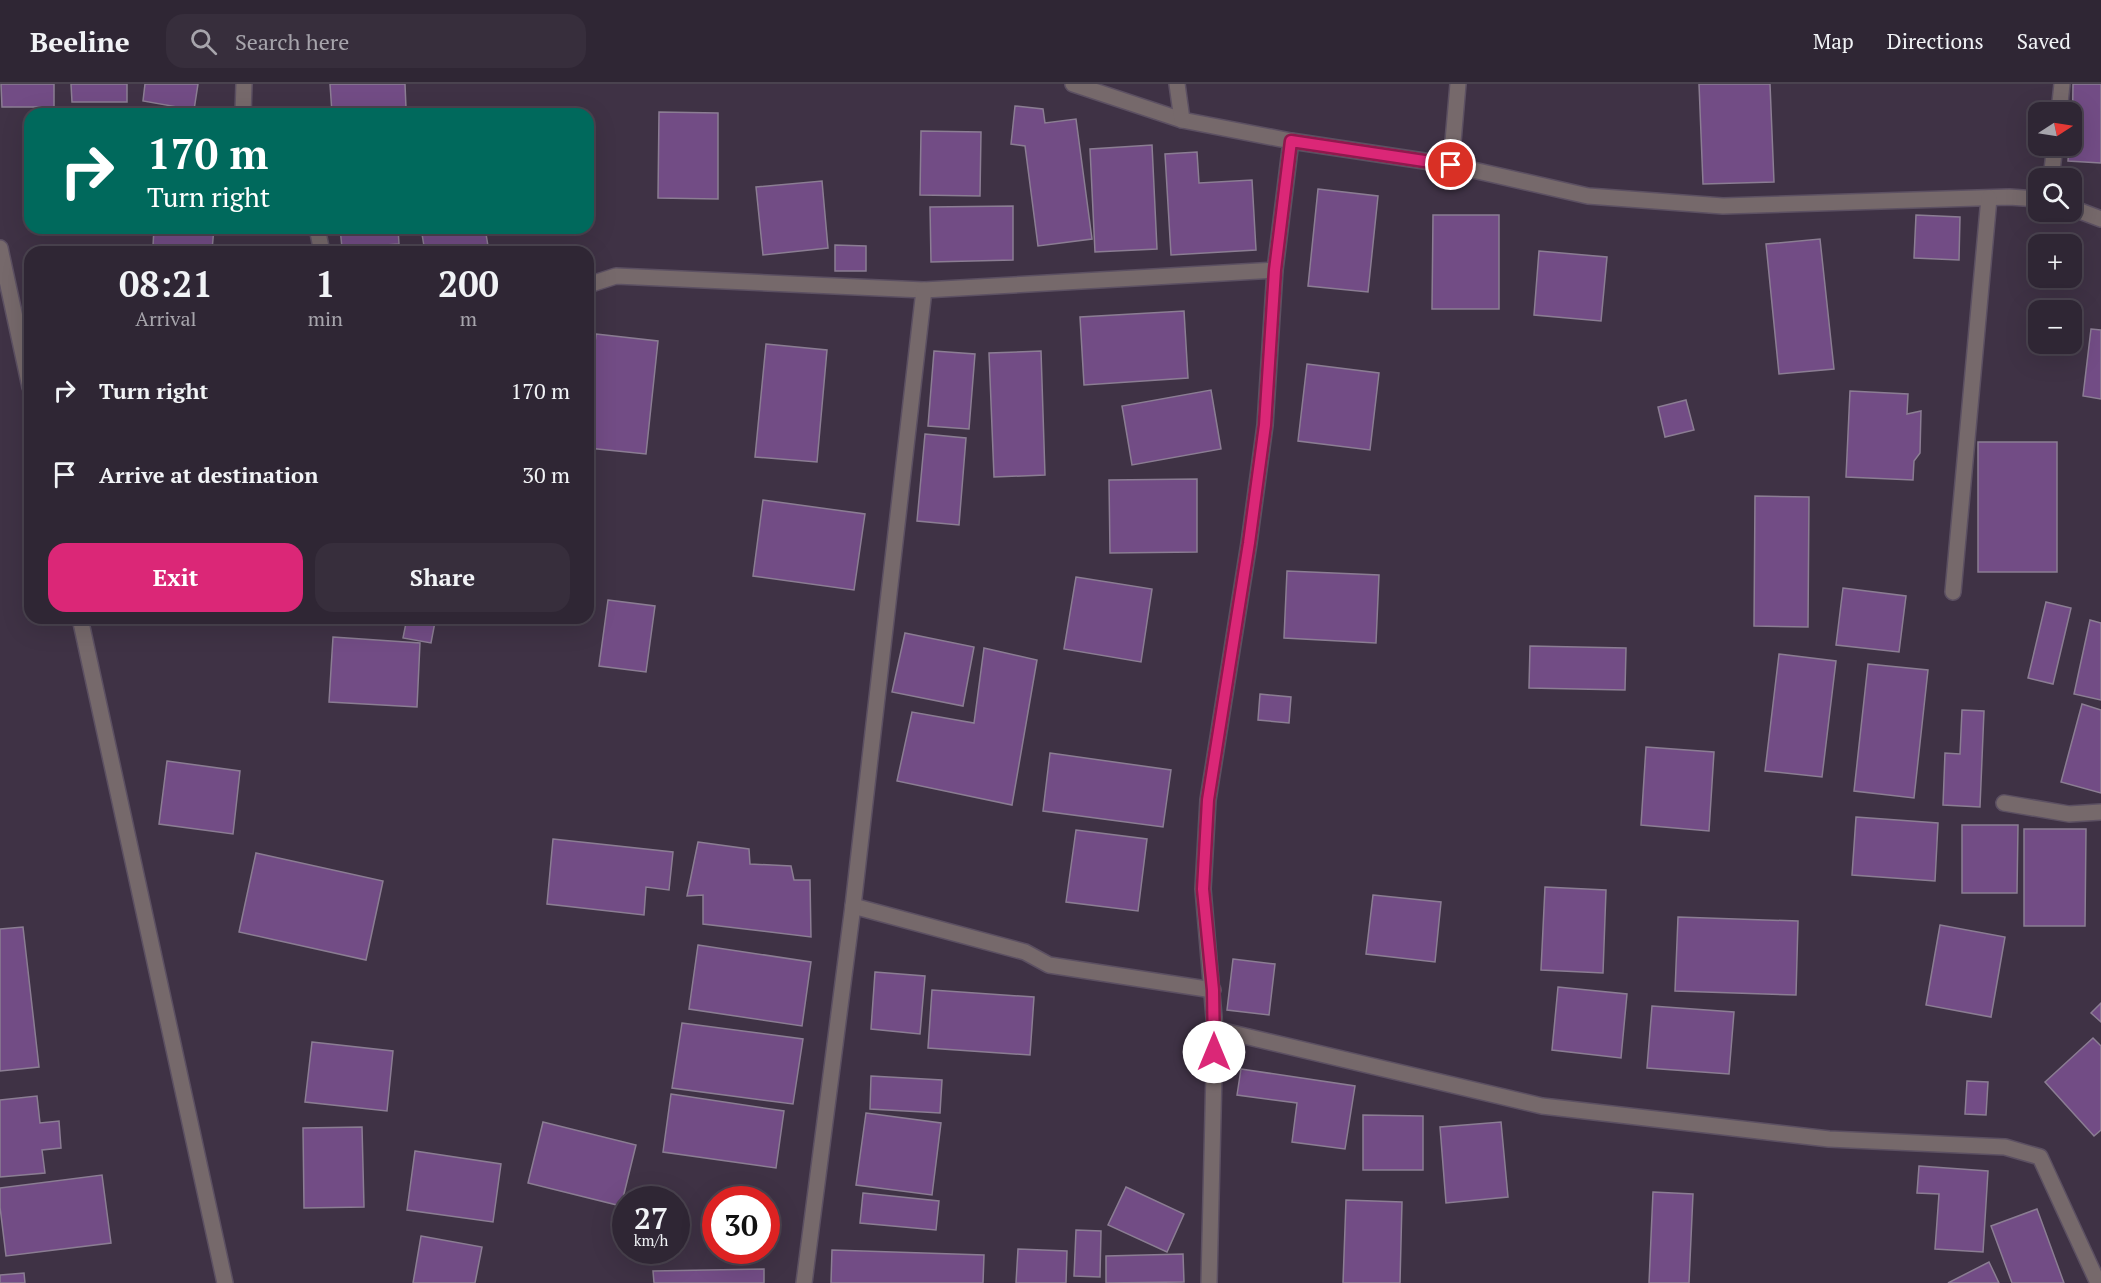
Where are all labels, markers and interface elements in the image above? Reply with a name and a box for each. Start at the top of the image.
search box [166,14,586,68]
text: Beeline [30,23,130,60]
icon: search [187,25,220,58]
text: Search here [235,27,349,56]
text: Map [1813,27,1854,55]
text: Directions [1887,27,1984,55]
text: Saved [2017,27,2071,55]
north arrow [2028,102,2082,156]
map controls [2028,102,2082,354]
text: 170 m [147,125,268,181]
icon: right [48,132,126,210]
pin [1425,139,1476,190]
icon: arrive [1434,148,1467,181]
button: search [2028,168,2082,222]
text: Turn right [147,179,270,215]
button: + [2028,234,2082,288]
text: 08:21 [119,260,213,307]
text: 1 [315,260,336,307]
text: 200 [438,260,499,307]
button: − [2028,300,2082,354]
text: Arrival [135,305,197,332]
text: min [308,305,343,332]
text: m [460,305,477,332]
icon: right [48,374,81,407]
text: Turn right [99,376,208,405]
text: 170 m [510,376,570,405]
icon: arrive [48,458,81,491]
text: Arrive at destination [99,460,318,489]
text: 30 m [522,460,570,489]
button: Exit [48,543,303,612]
button: Share [315,543,570,612]
position arrow [1182,1020,1246,1084]
speed limit sign: 30 [702,1186,780,1264]
text: 27 [634,1198,668,1238]
text: km/h [634,1230,668,1250]

